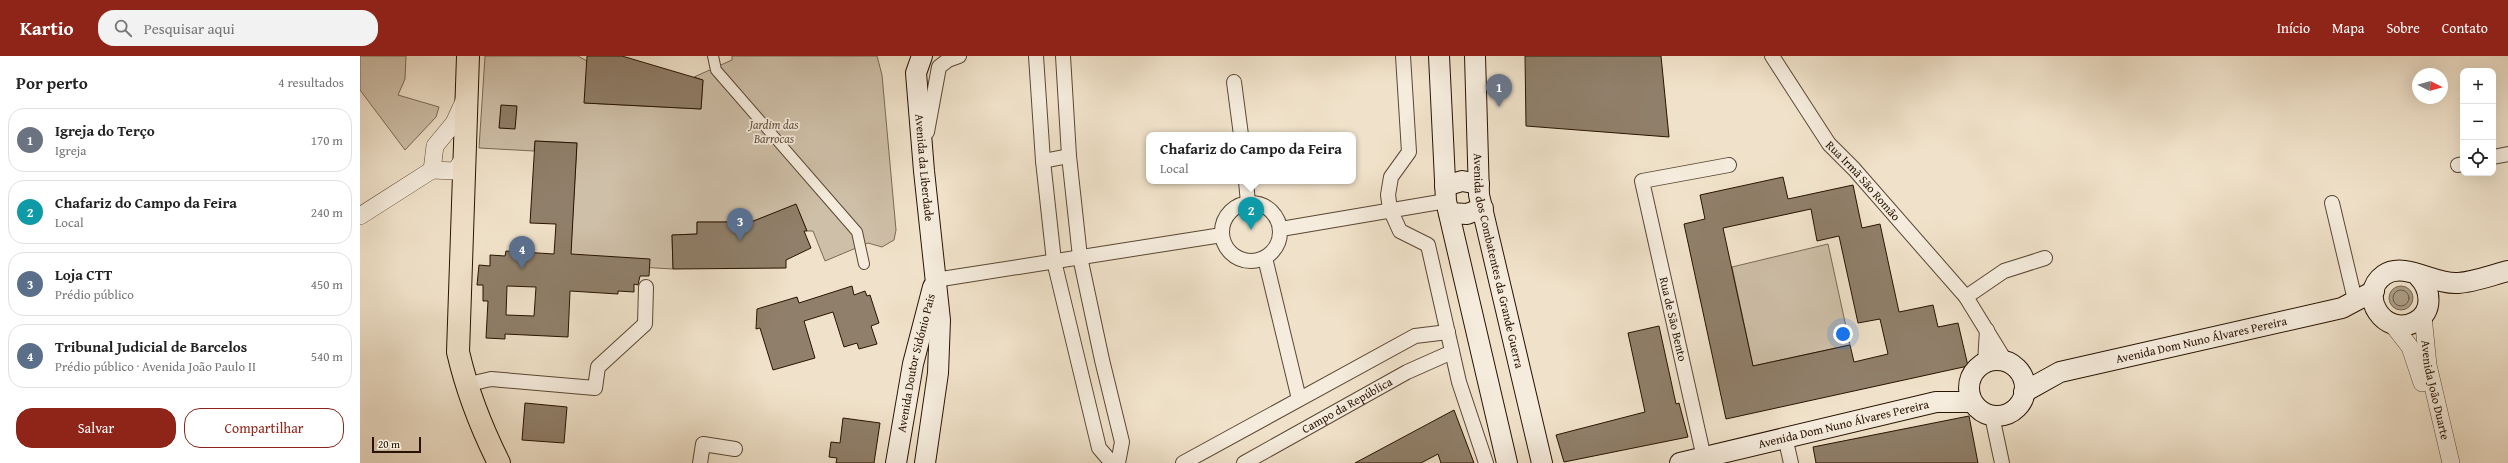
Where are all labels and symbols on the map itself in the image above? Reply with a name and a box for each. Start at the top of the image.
north arrow [2412,68,2448,104]
pin: 1 [1486,74,1512,107]
street label: Avenida da Liberdade [911,113,938,222]
park label: Jardim das Barrocas [747,116,799,147]
street label: Rua Irmã São Romão [1822,137,1905,224]
street label: Avenida dos Combatentes da Grande Guerra [1470,153,1529,370]
pin: 2 [1238,197,1264,230]
pin: 3 [727,208,753,241]
pin: 4 [509,236,535,269]
street label: Rua de São Bento [1656,275,1691,363]
street label: Avenida Doutor Sidónio Pais [892,291,939,434]
street label: Avenida Dom Nuno Álvares Pereira [2114,312,2289,367]
your location [1833,324,1853,344]
street label: Avenida João Duarte [2417,339,2454,442]
street label: Campo da República [1298,373,1396,437]
street label: Avenida Dom Nuno Álvares Pereira [1756,395,1931,452]
scale bar [372,435,421,454]

